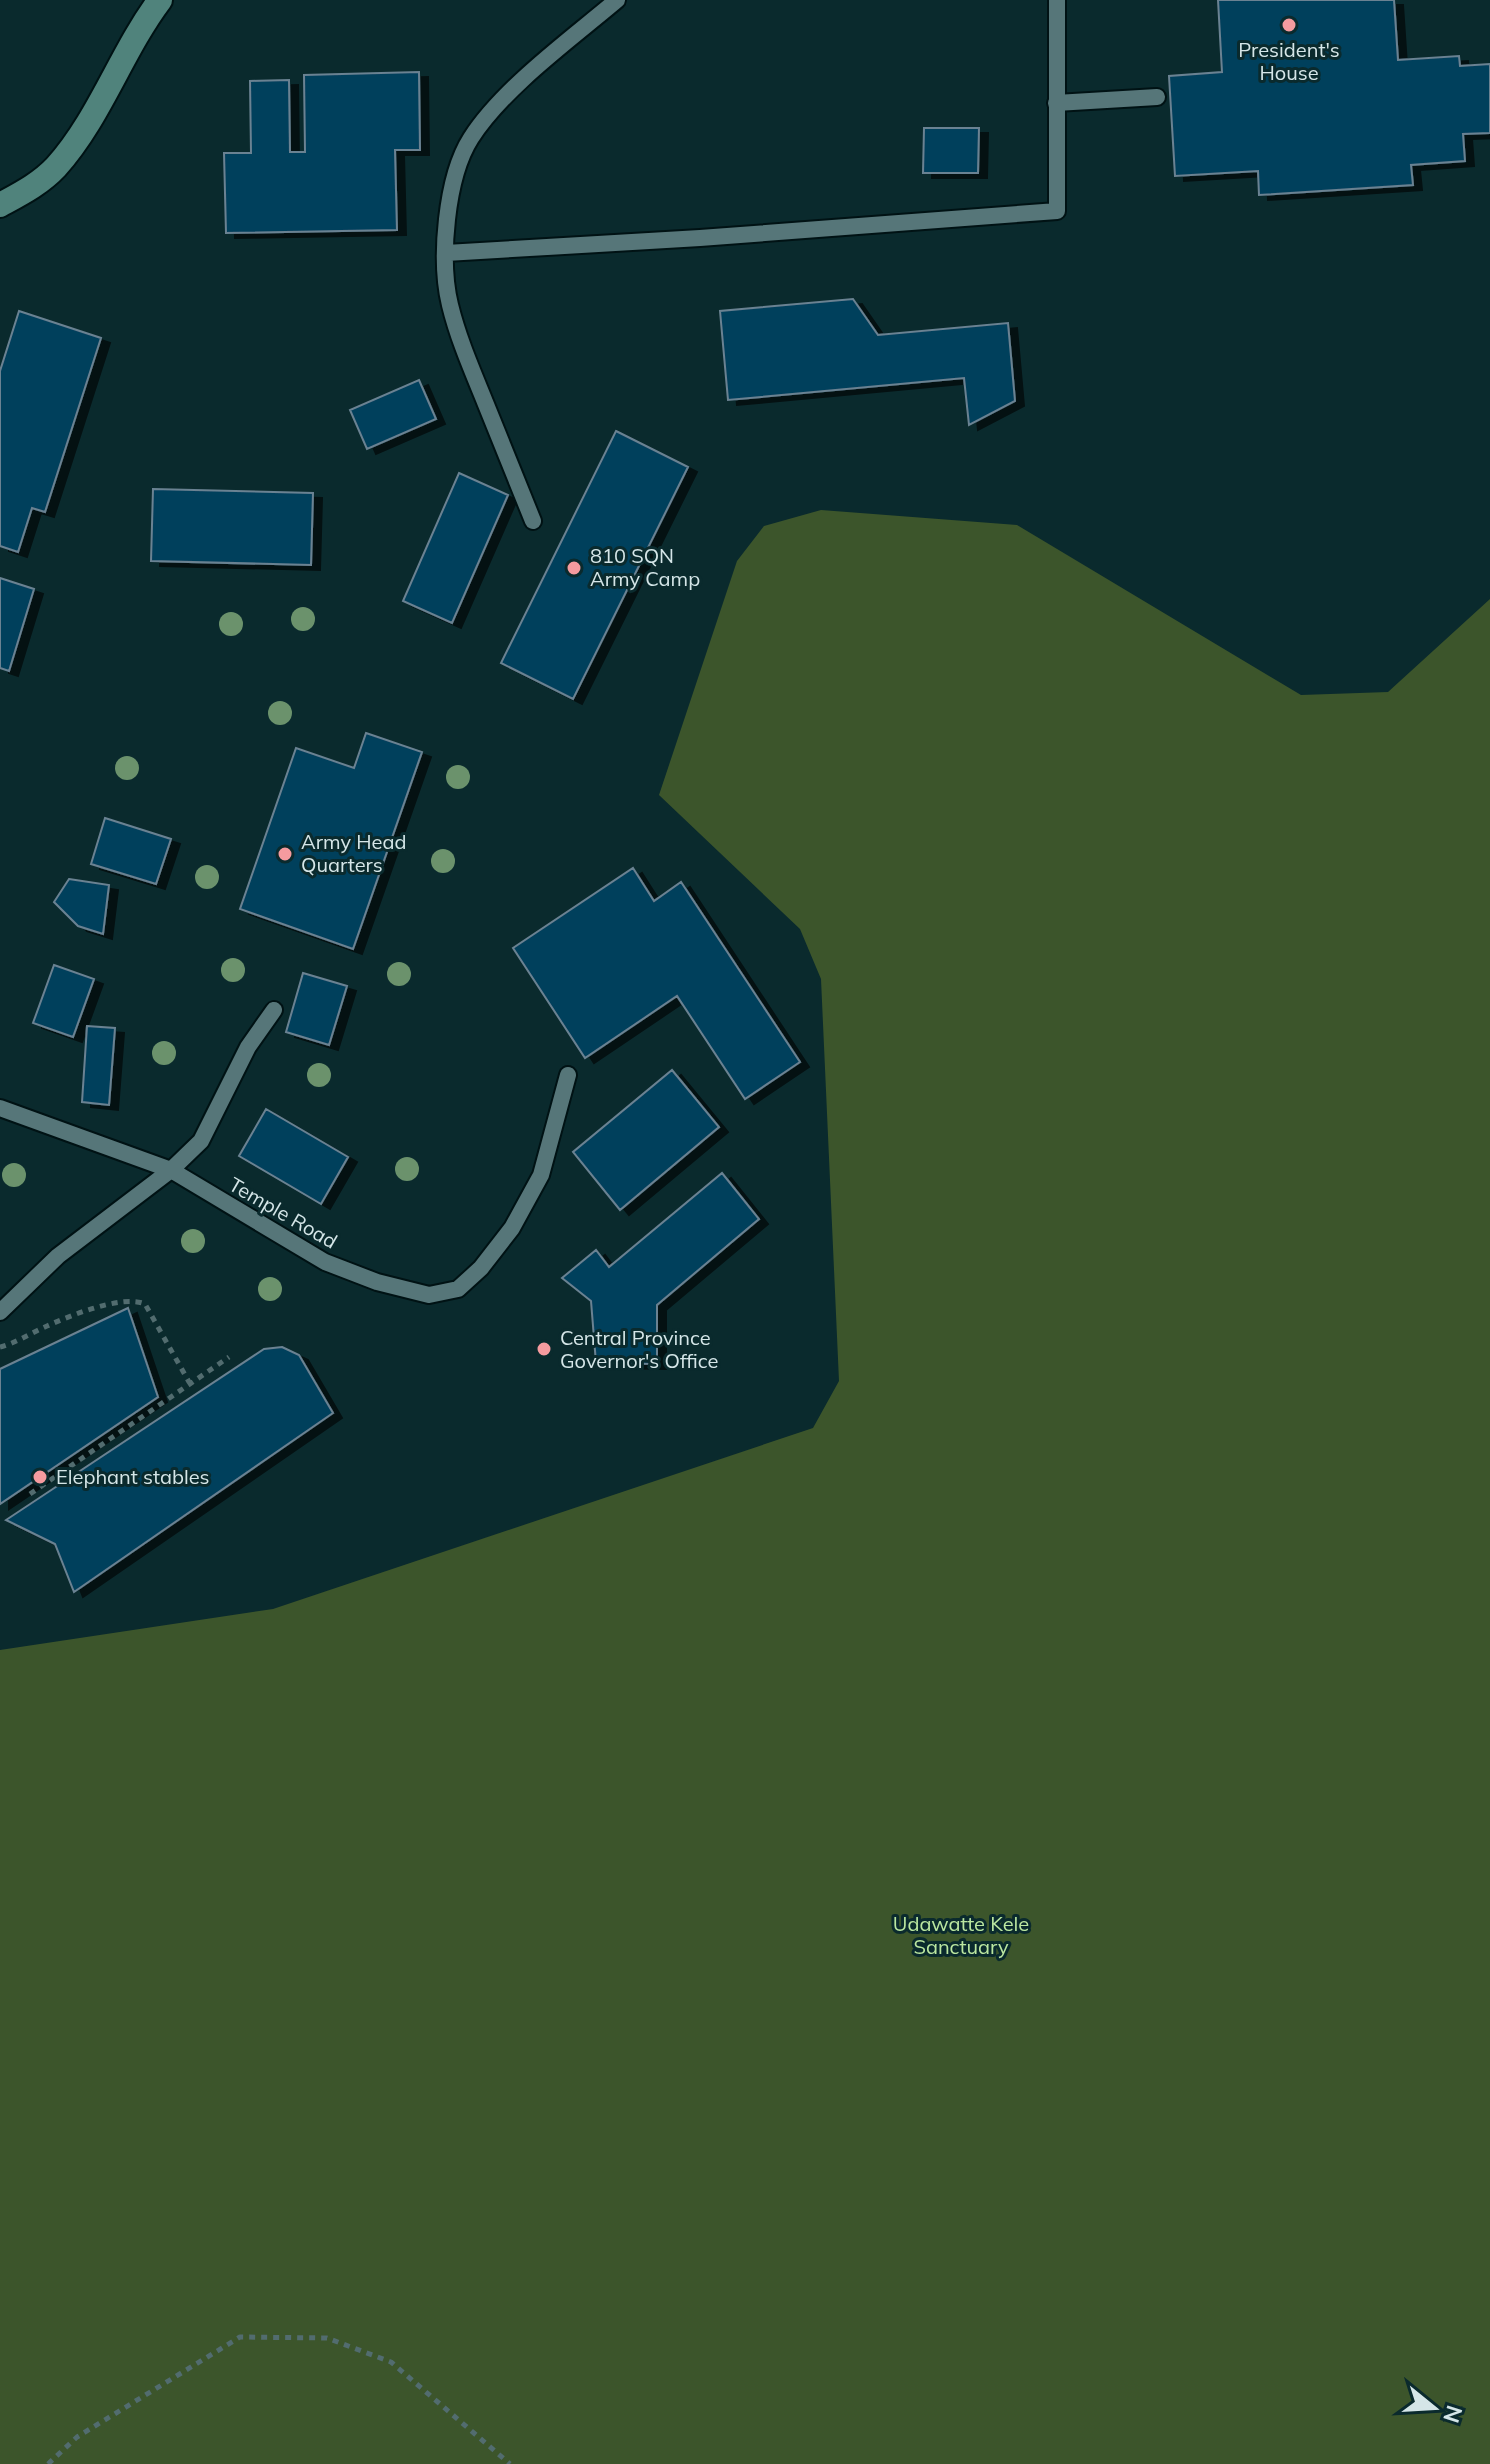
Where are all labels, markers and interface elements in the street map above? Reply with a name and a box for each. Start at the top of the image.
marker: President's House [1280,16,1298,34]
place label: President's House [1238,37,1340,85]
place label: 810 SQN Army Camp [590,543,700,591]
marker: 810 SQN Army Camp [565,559,583,577]
place label: Army Head Quarters [301,829,406,877]
marker: Army Head Quarters [276,845,294,863]
street label: Temple Road [225,1172,342,1254]
place label: Central Province Governor's Office [560,1325,718,1373]
marker: Central Province Governor's Office [535,1340,553,1358]
place label: Elephant stables [56,1464,209,1489]
marker: Elephant stables [31,1468,49,1486]
park label: Udawatte Kele Sanctuary [893,1911,1029,1959]
north arrow [1394,2368,1474,2448]
text: N [1437,2402,1469,2426]

